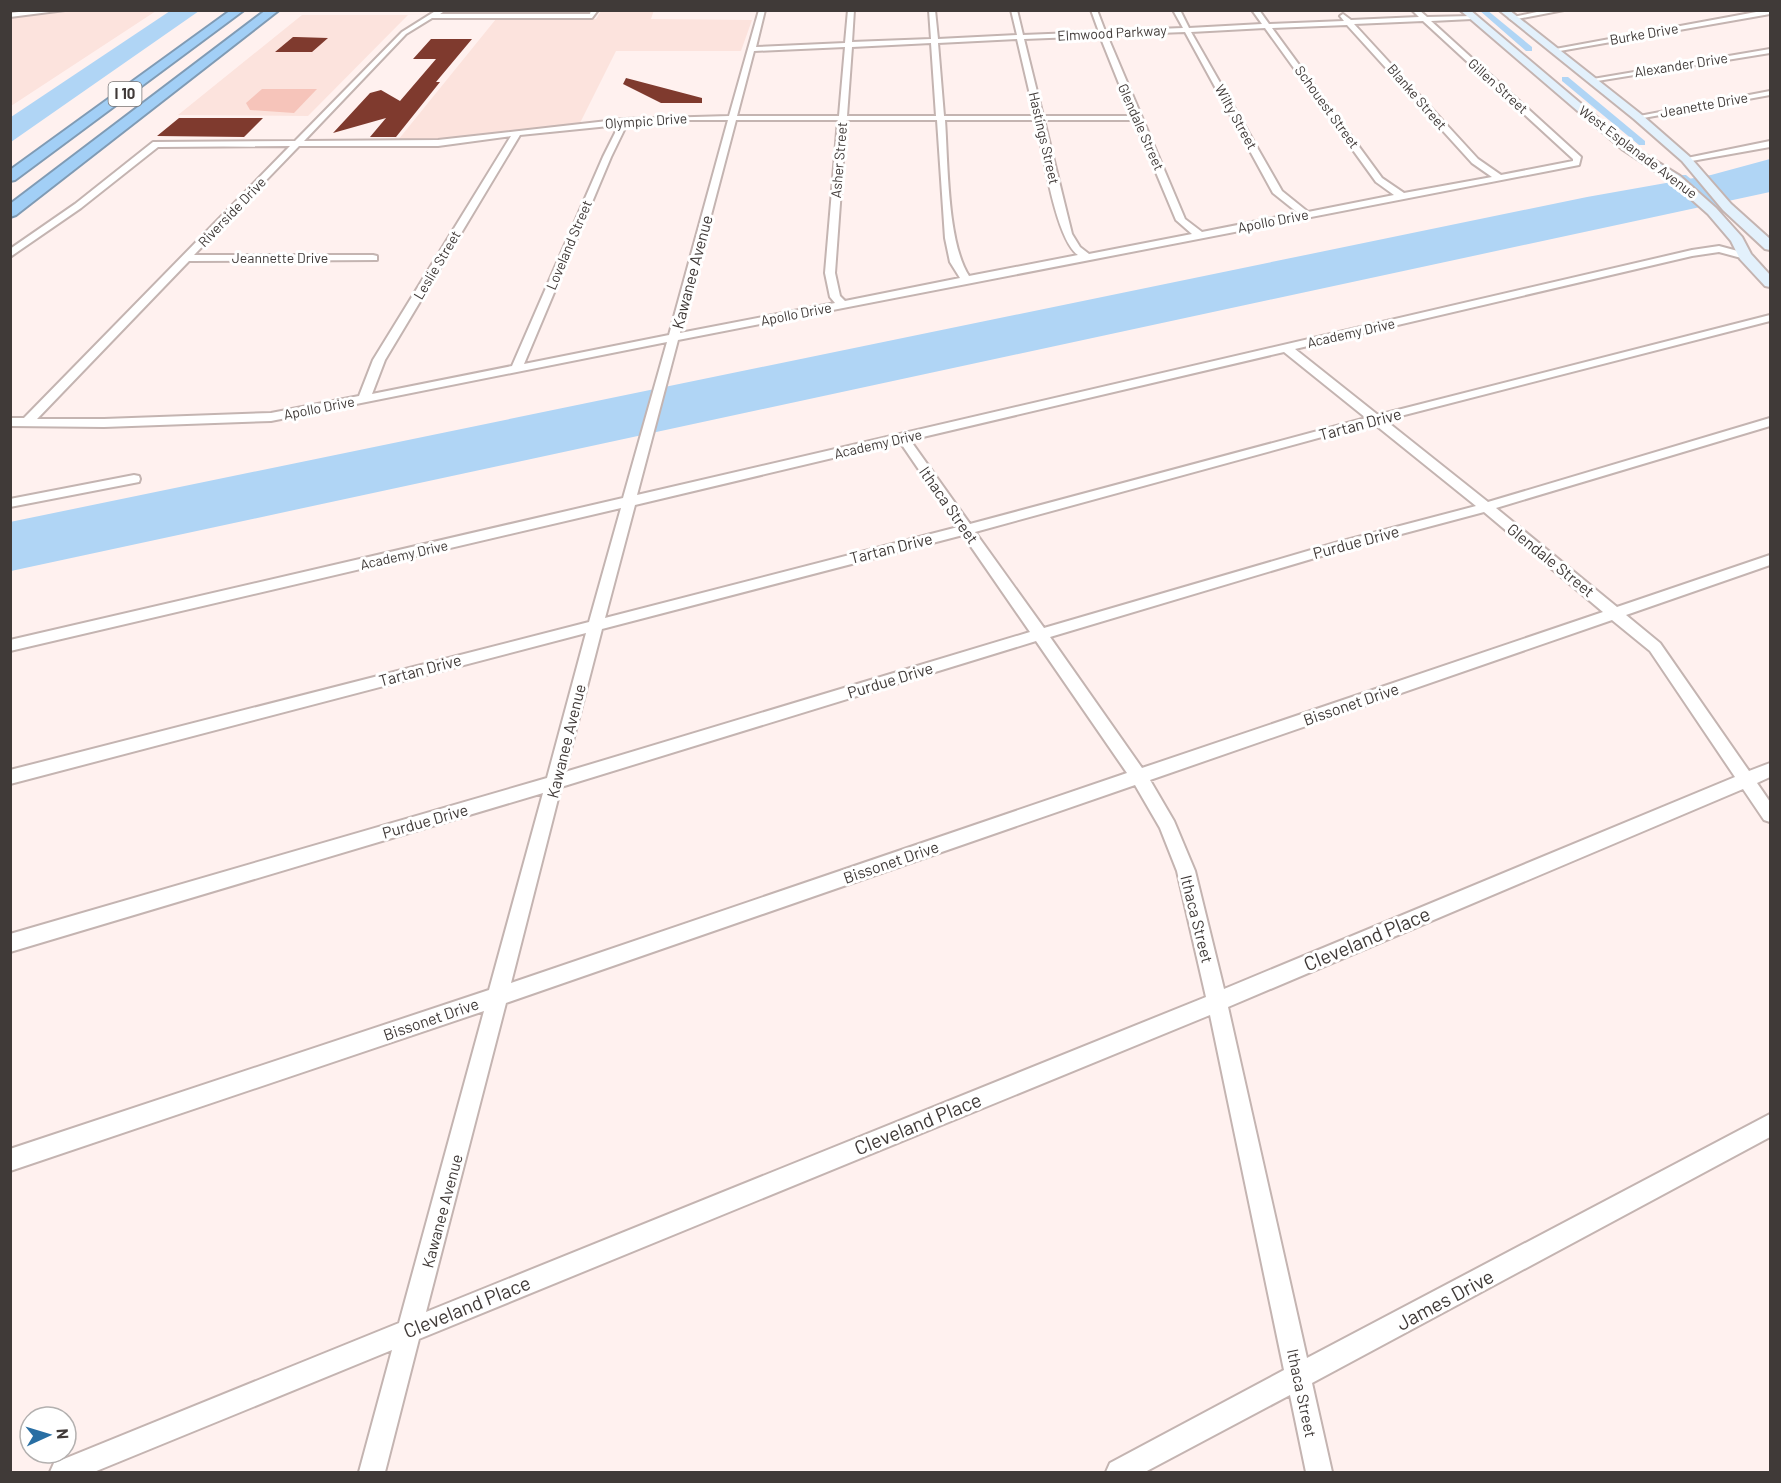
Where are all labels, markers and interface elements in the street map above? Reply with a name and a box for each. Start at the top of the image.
street label: Burke Drive [1608,19,1680,48]
street label: Elmwood Parkway [1057,21,1168,44]
street label: Alexander Drive [1633,49,1729,80]
street label: Gillen Street [1465,54,1532,117]
street label: Blanke Street [1384,60,1451,133]
street label: Schouest Street [1292,62,1363,151]
street label: Glendale Street [1115,81,1168,173]
street label: Wilty Street [1212,81,1261,152]
road number: I 10 [108,82,142,106]
street label: Jeanette Drive [1659,88,1749,121]
street label: Hastings Street [1026,90,1063,186]
street label: West Esplanade Avenue [1576,101,1701,202]
street label: Olympic Drive [604,109,688,132]
street label: Asher Street [827,121,850,199]
street label: Riverside Drive [194,173,269,250]
street label: Loveland Street [542,197,595,292]
street label: Apollo Drive [1236,205,1310,236]
street label: Kawanee Avenue [667,213,716,331]
street label: Leslie Street [409,227,464,302]
street label: Jeannette Drive [232,249,328,266]
street label: Apollo Drive [759,298,833,329]
street label: Academy Drive [1305,314,1397,351]
street label: Apollo Drive [282,392,356,423]
street label: Tartan Drive [1317,403,1403,444]
street label: Academy Drive [832,425,924,462]
street label: Ithaca Street [916,462,983,547]
street label: Glendale Street [1504,519,1599,601]
street label: Purdue Drive [1311,521,1401,562]
street label: Tartan Drive [848,528,934,567]
street label: Academy Drive [358,536,450,573]
street label: Tartan Drive [377,649,463,690]
street label: Purdue Drive [845,658,935,702]
street label: Bissonet Drive [1301,678,1401,729]
street label: Kawanee Avenue [542,682,589,800]
street label: Purdue Drive [380,799,470,842]
street label: Bissonet Drive [841,836,941,887]
street label: Ithaca Street [1177,873,1218,965]
street label: Cleveland Place [1300,901,1433,975]
street label: Bissonet Drive [381,993,481,1044]
street label: Cleveland Place [851,1087,985,1159]
street label: Kawanee Avenue [417,1152,466,1270]
street label: James Drive [1392,1263,1497,1335]
street label: Cleveland Place [400,1270,534,1342]
street label: Ithaca Street [1284,1347,1321,1439]
north arrow [18,1405,78,1465]
text: N [54,1428,73,1440]

